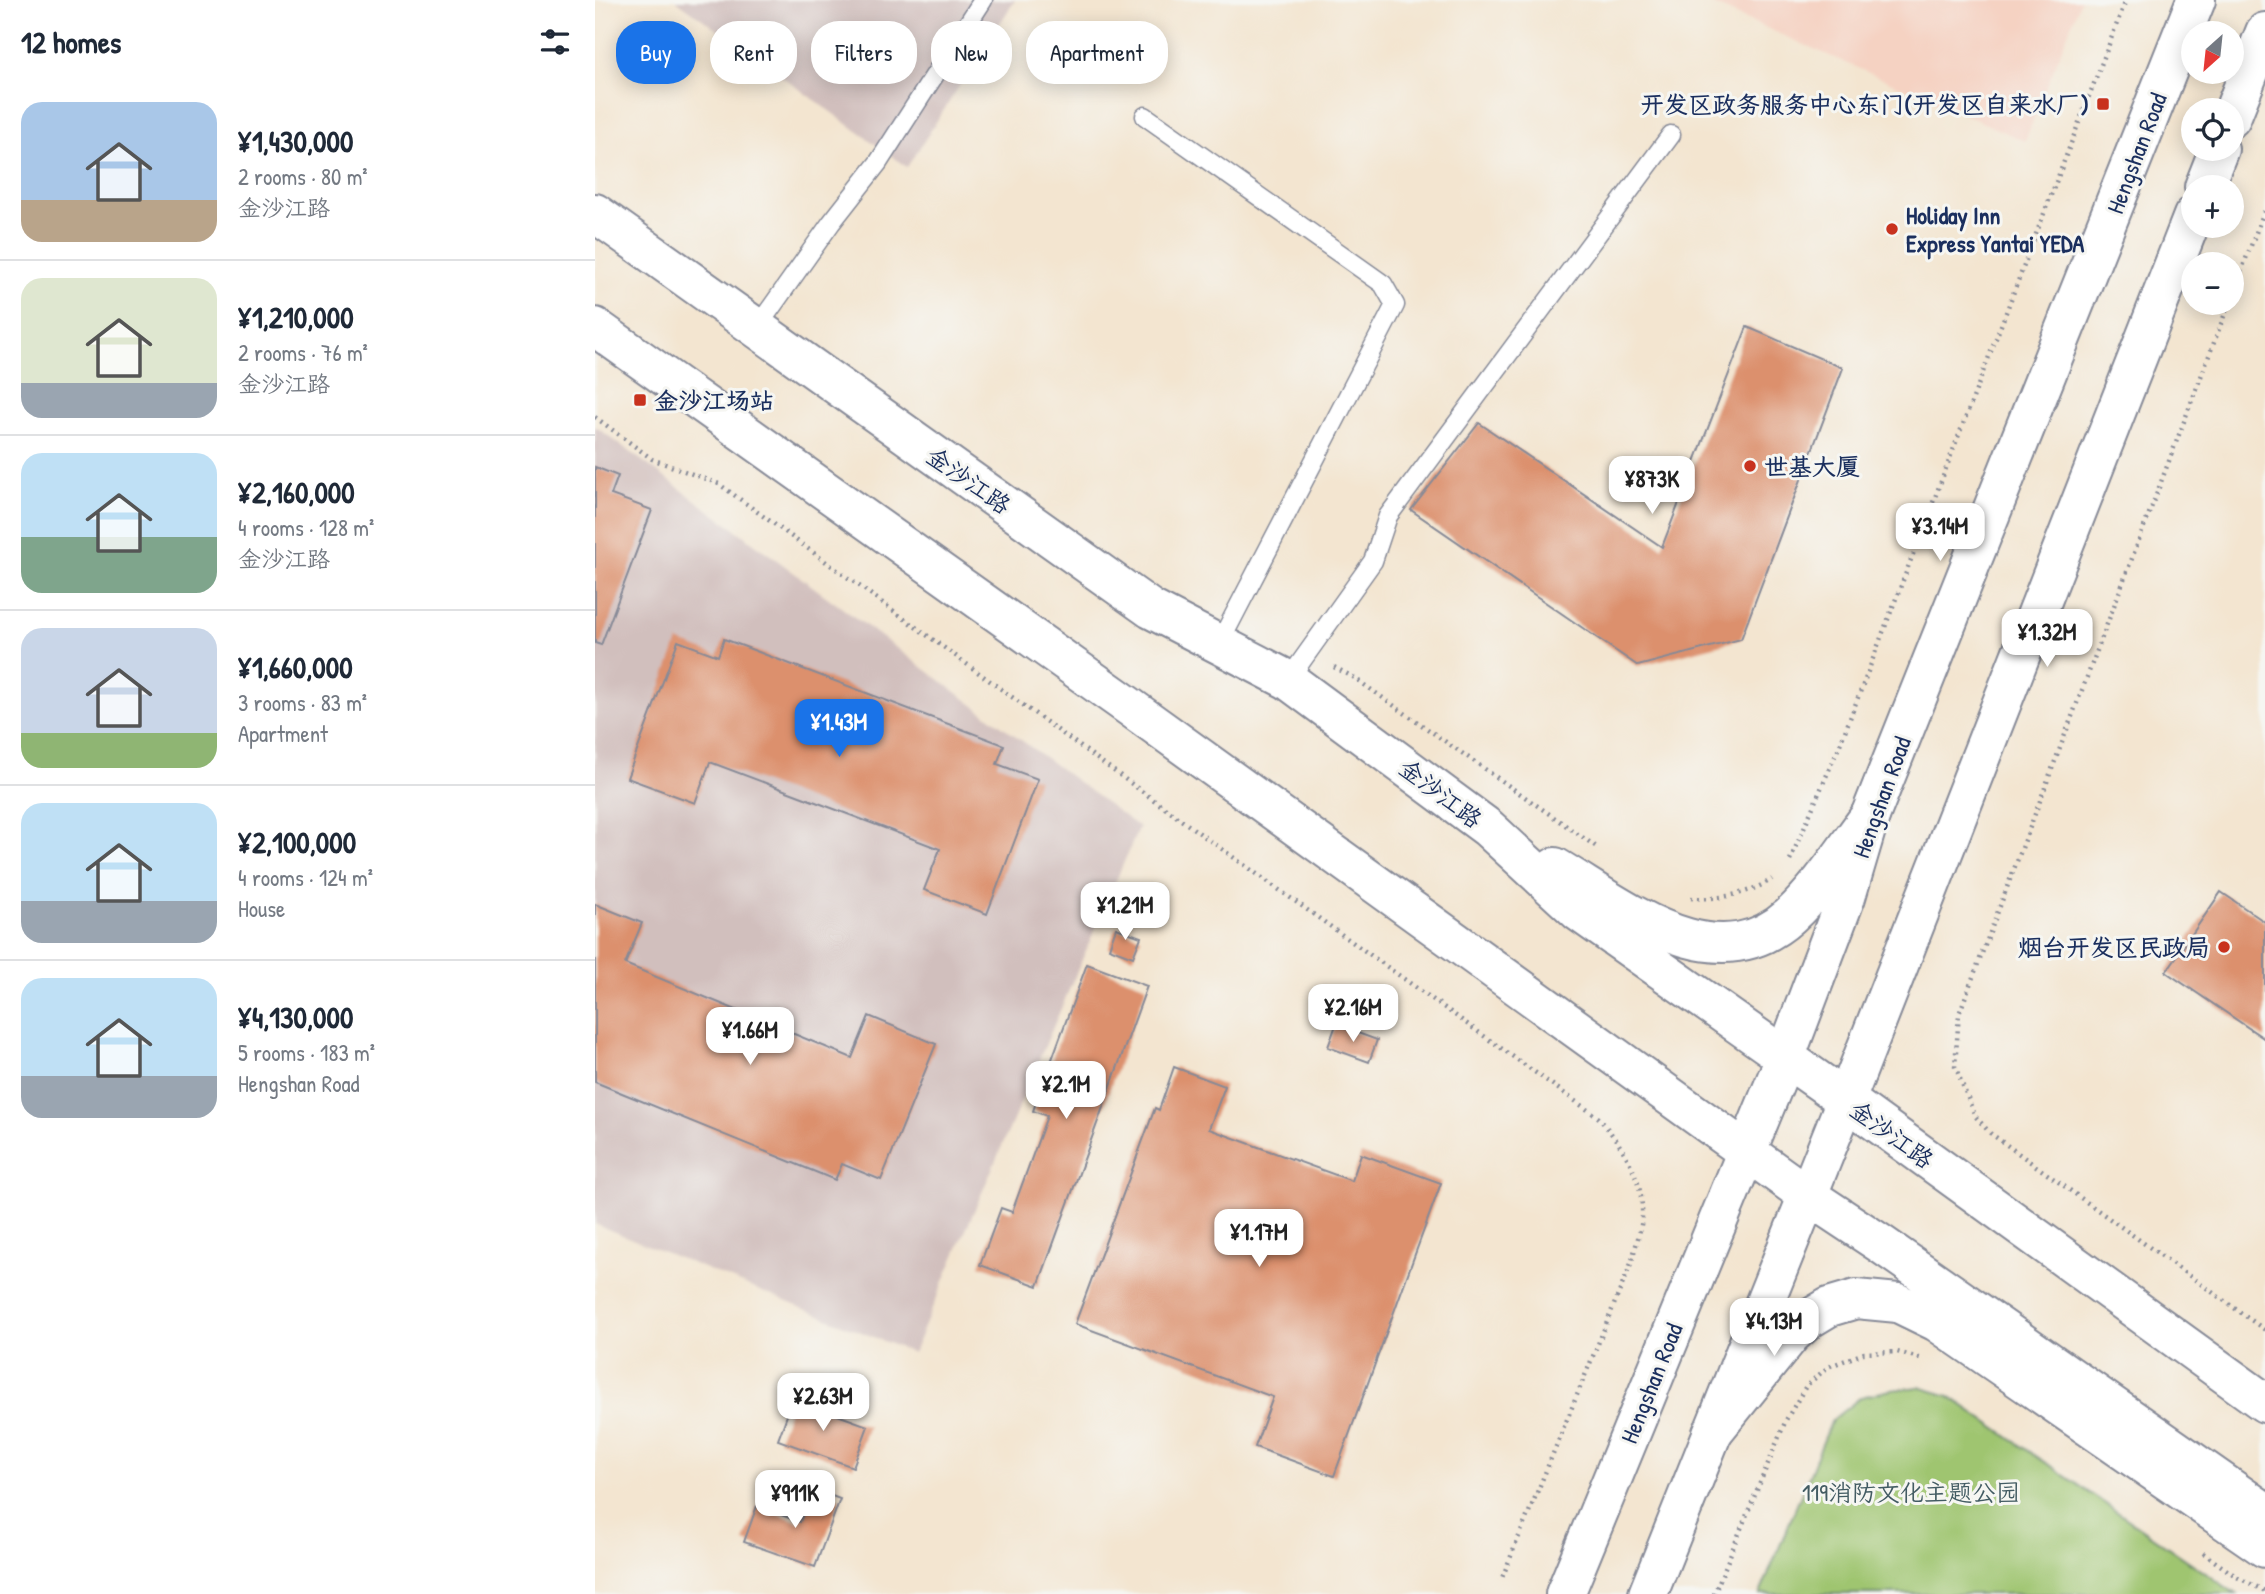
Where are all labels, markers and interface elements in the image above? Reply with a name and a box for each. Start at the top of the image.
chip: Buy [616,21,696,84]
chip: Rent [710,21,797,84]
chip: Filters [811,21,917,84]
chip: New [931,21,1012,84]
chip: Apartment [1026,21,1168,84]
north arrow [2181,21,2243,84]
map controls [2181,21,2244,315]
text: 12 homes [21,22,121,62]
icon: filters [536,23,574,61]
place label: 开发区政务服务中心东门(开发区自来水厂) [1640,88,2089,120]
street label: Hengshan Road [2098,88,2174,218]
marker: 开发区政务服务中心东门(开发区自来水厂) [2095,96,2111,112]
button: locate [2181,98,2244,161]
text: ¥1,430,000 [238,121,353,161]
icon: home [77,130,161,214]
text: 2 rooms · 80 m² [238,161,368,192]
button: + [2181,175,2244,238]
text: 金沙江路 [238,192,330,223]
place label: Holiday Inn Express Yantai YEDA [1906,199,2084,260]
marker: Holiday Inn Express Yantai YEDA [1884,221,1900,237]
button: − [2181,252,2244,315]
text: ¥1,210,000 [238,297,354,337]
icon: home [77,306,161,390]
text: 2 rooms · 76 m² [238,337,368,368]
text: 金沙江路 [238,368,330,399]
place label: 金沙江场站 [654,384,774,416]
marker: 金沙江场站 [632,392,648,408]
street label: 金沙江路 [921,439,1017,521]
place label: 世基大厦 [1764,450,1860,482]
pin: ¥873K [1603,456,1701,516]
marker: 世基大厦 [1742,458,1758,474]
text: ¥873K [1625,463,1679,494]
text: ¥2,160,000 [238,472,355,512]
icon: home [77,481,161,565]
pin: ¥3.14M [1883,504,1997,563]
text: ¥3.14M [1912,510,1968,541]
text: 4 rooms · 128 m² [238,512,374,543]
text: 金沙江路 [238,543,330,574]
pin: ¥1.32M [1990,610,2104,669]
text: ¥1.32M [2018,616,2076,647]
text: ¥1,660,000 [238,647,353,687]
icon: home [77,656,161,740]
text: 3 rooms · 83 m² [238,687,367,718]
pin: ¥1.43M [782,700,896,759]
text: ¥1.43M [811,706,867,737]
text: Apartment [238,718,328,749]
street label: Hengshan Road [1844,732,1918,862]
street label: 金沙江路 [1393,751,1489,835]
text: ¥2,100,000 [238,822,356,862]
icon: home [77,831,161,915]
text: 4 rooms · 124 m² [238,862,373,893]
pin: ¥1.21M [1068,883,1182,942]
text: ¥1.21M [1097,889,1153,920]
text: House [238,893,285,924]
place label: 烟台开发区民政局 [2018,931,2210,963]
marker: 烟台开发区民政局 [2216,939,2232,955]
pin: ¥2.16M [1296,984,1410,1044]
text: ¥2.16M [1324,991,1382,1022]
text: ¥4,130,000 [238,997,353,1037]
icon: home [77,1006,161,1090]
pin: ¥1.66M [693,1007,807,1067]
text: ¥1.66M [722,1014,778,1045]
text: 5 rooms · 183 m² [238,1037,375,1068]
pin: ¥2.1M [1017,1062,1115,1121]
text: Hengshan Road [238,1068,359,1099]
text: ¥2.1M [1042,1068,1090,1099]
street label: 金沙江路 [1844,1093,1940,1175]
pin: ¥1.17M [1202,1210,1316,1269]
text: ¥1.17M [1230,1216,1288,1247]
pin: ¥4.13M [1717,1298,1831,1358]
text: ¥4.13M [1746,1305,1802,1336]
street label: Hengshan Road [1612,1318,1690,1448]
pin: ¥2.63M [766,1374,880,1433]
text: ¥2.63M [793,1380,853,1411]
pin: ¥911K [746,1470,844,1530]
park label: 119消防文化主题公园 [1802,1476,2020,1508]
text: ¥911K [771,1477,819,1508]

